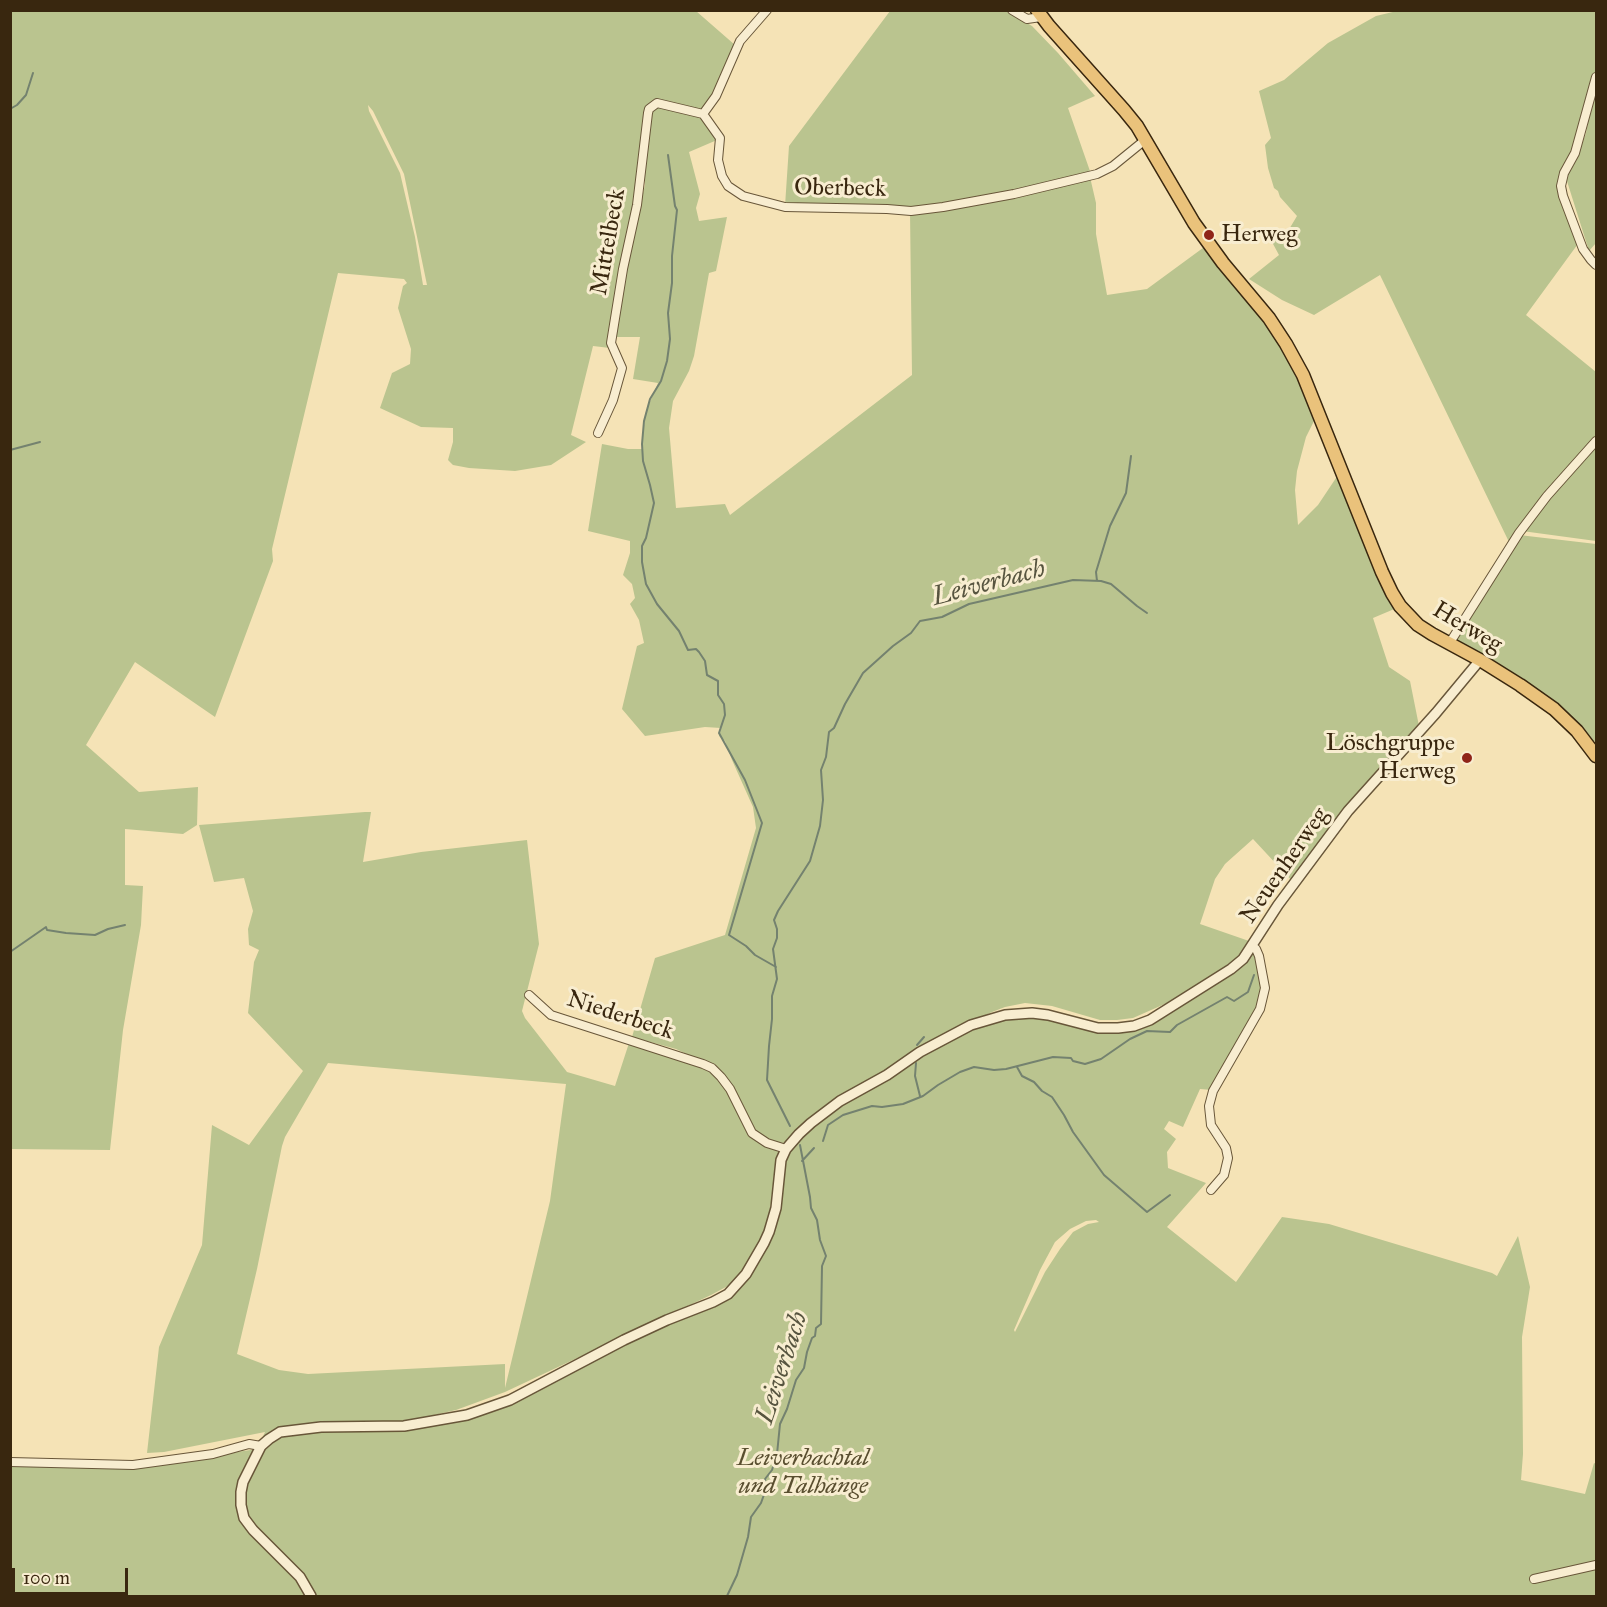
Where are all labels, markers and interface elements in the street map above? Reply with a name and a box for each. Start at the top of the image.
street label: Oberbeck [794,174,886,204]
street label: Mittelbeck [585,187,633,297]
place label: Herweg [1221,221,1297,249]
marker: Herweg [1202,228,1216,242]
water label: Leiverbach [929,554,1049,614]
street label: Herweg [1427,596,1507,660]
place label: Löschgruppe Herweg [1326,730,1455,786]
marker: Löschgruppe Herweg [1460,751,1474,765]
street label: Neuenherweg [1235,803,1335,929]
street label: Niederbeck [563,985,677,1047]
water label: Leiverbach [750,1308,816,1428]
park label: Leiverbachtal und Talhänge [737,1445,869,1501]
scale bar [15,1556,130,1594]
text: 100 m [23,1567,70,1589]

